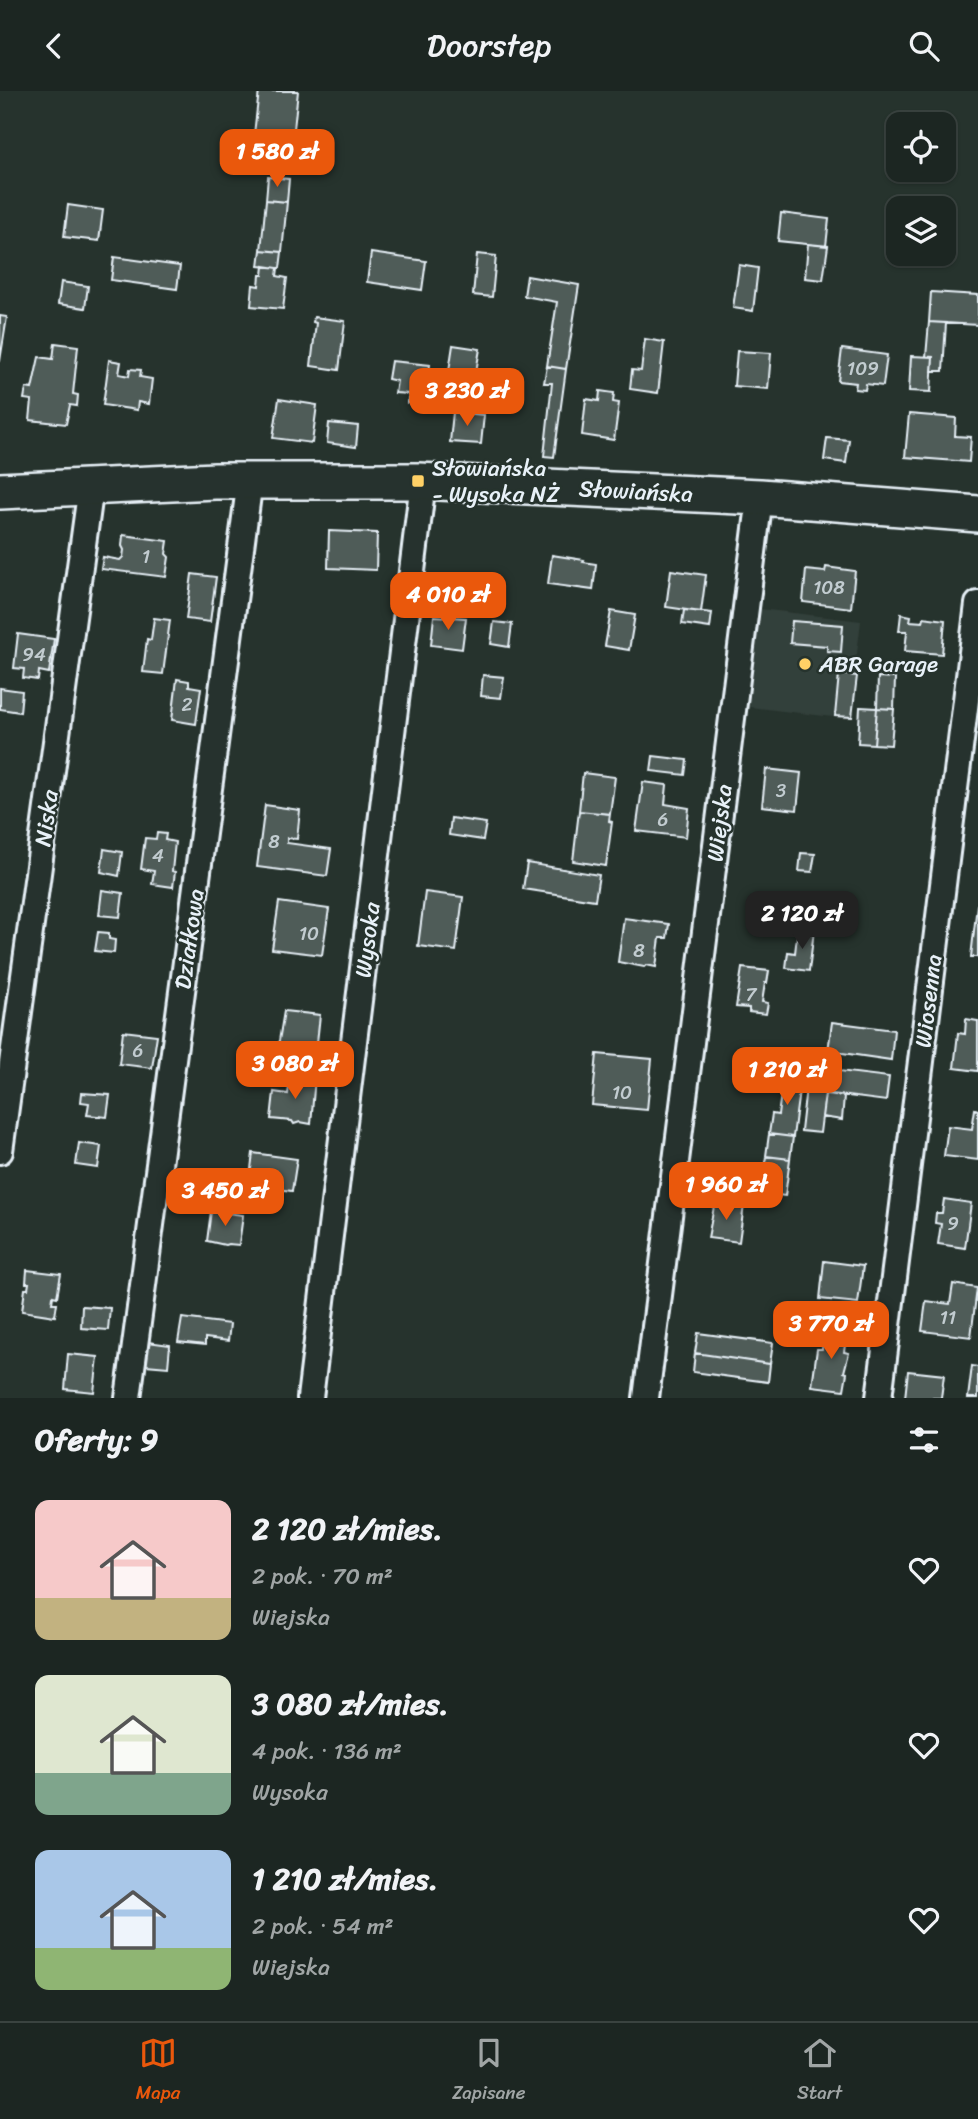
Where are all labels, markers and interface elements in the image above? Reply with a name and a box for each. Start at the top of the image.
text: Doorstep [427,17,551,74]
icon: back [35,27,73,65]
icon: search [905,27,943,65]
map controls [886,112,956,266]
button: locate [886,112,956,182]
pin: 1 580 zł [205,129,349,189]
text: 1 580 zł [236,131,318,172]
button: layers [886,196,956,266]
house number: 109 [847,352,879,385]
pin: 3 230 zł [395,369,539,428]
text: 3 230 zł [425,370,509,411]
place label: Słowiańska - Wysoka NŻ [432,448,560,515]
street label: Słowiańska [578,468,694,515]
marker: Słowiańska - Wysoka NŻ [410,473,426,489]
house number: 1 [142,540,150,573]
house number: 108 [813,571,845,604]
pin: 4 010 zł [376,573,520,632]
text: 4 010 zł [406,574,490,615]
house number: 94 [22,638,46,671]
place label: ABR Garage [818,644,938,685]
marker: ABR Garage [797,656,813,672]
house number: 2 [182,688,193,721]
house number: 3 [776,774,787,807]
street label: Wiejska [694,782,745,864]
street label: Niska [22,787,71,849]
house number: 6 [658,803,668,836]
house number: 8 [268,825,280,858]
house number: 4 [152,839,164,872]
street label: Działkowa [162,886,217,992]
pin: 2 120 zł [730,891,874,951]
text: 2 120 zł [761,893,843,934]
street label: Wysoka [343,900,393,980]
house number: 10 [299,917,319,950]
house number: 8 [633,934,645,967]
street label: Wiosenna [902,952,955,1050]
house number: 7 [746,978,758,1011]
house number: 6 [133,1034,143,1067]
pin: 3 080 zł [223,1041,367,1101]
text: 3 080 zł [252,1043,338,1084]
pin: 1 210 zł [715,1047,859,1107]
text: 1 210 zł [748,1049,826,1090]
house number: 10 [612,1076,632,1109]
pin: 1 960 zł [654,1163,798,1222]
text: 1 960 zł [685,1164,767,1205]
pin: 3 450 zł [153,1169,297,1228]
text: 3 450 zł [182,1170,268,1211]
house number: 9 [947,1207,959,1240]
pin: 3 770 zł [759,1301,903,1361]
house number: 11 [940,1301,956,1334]
text: 3 770 zł [789,1303,873,1344]
text: Oferty: 9 [35,1413,158,1467]
icon: filters [905,1421,943,1459]
text: 2 120 zł/mies. [252,1502,443,1556]
icon: home [91,1528,175,1612]
icon: heart [905,1551,943,1589]
text: 2 pok. · 70 m² [252,1556,393,1597]
text: Wiejska [252,1597,330,1638]
text: 3 080 zł/mies. [252,1677,449,1731]
icon: home [91,1703,175,1787]
icon: heart [905,1726,943,1764]
text: 4 pok. · 136 m² [252,1731,402,1772]
text: Wysoka [252,1772,328,1813]
text: 1 210 zł/mies. [252,1852,438,1906]
icon: home [91,1878,175,1962]
icon: heart [905,1901,943,1939]
text: 2 pok. · 54 m² [252,1906,393,1947]
text: Wiejska [252,1947,330,1988]
tab: Mapa [136,2034,180,2109]
tab: Zapisane [452,2034,525,2109]
tab: Start [797,2034,842,2109]

